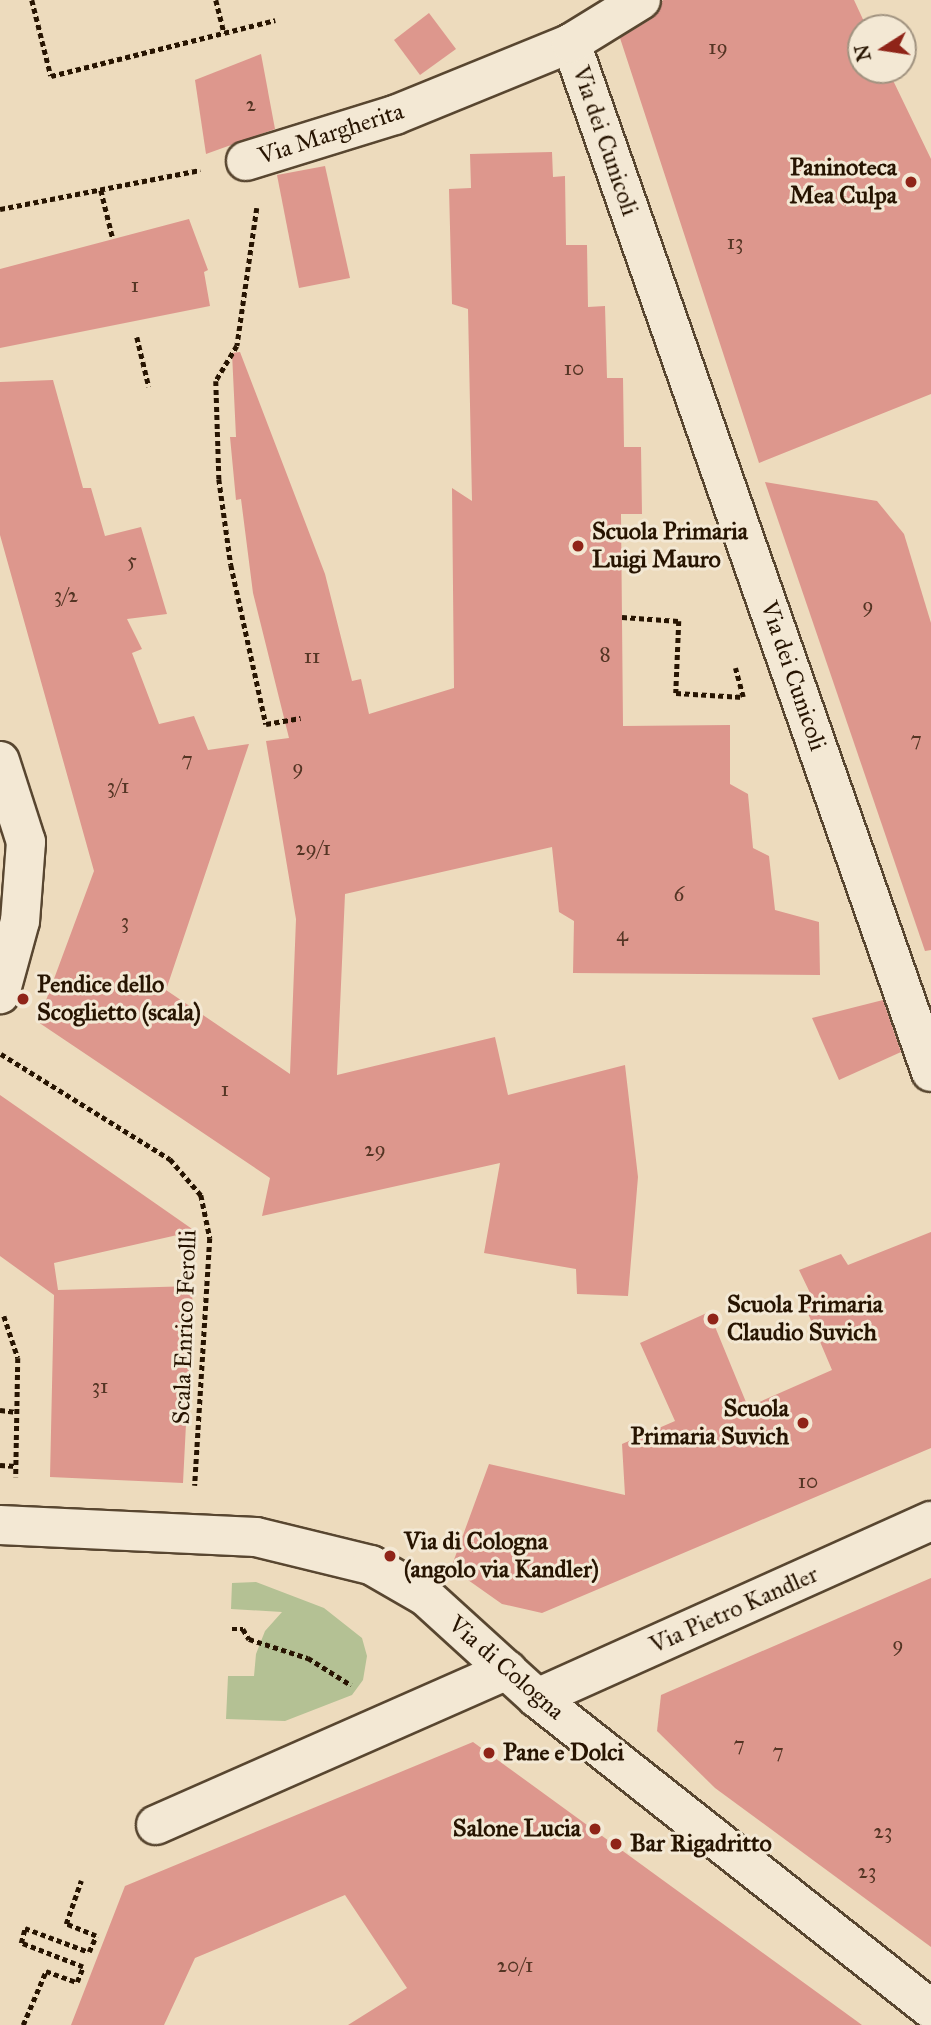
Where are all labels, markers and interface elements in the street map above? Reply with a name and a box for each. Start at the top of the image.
north arrow [847,14,917,84]
house number: 19 [708,34,728,60]
text: N [850,43,876,63]
street label: Via dei Cunicoli [566,62,644,220]
house number: 2 [246,91,256,117]
street label: Via Margherita [255,97,407,171]
place label: Paninoteca Mea Culpa [789,154,897,210]
marker: Paninoteca Mea Culpa [903,174,919,190]
house number: 13 [727,229,743,255]
house number: 1 [131,272,139,298]
house number: 10 [564,355,584,381]
place label: Scuola Primaria Luigi Mauro [592,518,748,574]
marker: Scuola Primaria Luigi Mauro [570,538,586,554]
house number: 5 [127,547,137,573]
house number: 3/2 [54,582,78,608]
house number: 9 [862,592,874,618]
street label: Via dei Cunicoli [754,597,832,755]
house number: 8 [599,641,611,667]
house number: 11 [304,643,320,669]
house number: 7 [910,726,922,752]
house number: 7 [181,746,193,772]
house number: 9 [292,754,304,780]
house number: 3/1 [107,773,129,799]
house number: 29/1 [295,835,331,861]
house number: 6 [674,881,684,907]
house number: 3 [121,908,129,934]
house number: 4 [616,921,628,947]
place label: Pendice dello Scoglietto (scala) [37,971,201,1027]
marker: Pendice dello Scoglietto (scala) [15,991,31,1007]
house number: 1 [221,1076,229,1102]
house number: 29 [364,1136,386,1162]
street label: Scala Enrico Ferolli [167,1229,203,1425]
place label: Scuola Primaria Claudio Suvich [727,1291,883,1347]
marker: Scuola Primaria Claudio Suvich [705,1311,721,1327]
house number: 31 [92,1373,108,1399]
place label: Scuola Primaria Suvich [631,1395,789,1451]
marker: Scuola Primaria Suvich [795,1415,811,1431]
house number: 10 [798,1468,818,1494]
place label: Via di Cologna (angolo via Kandler) [404,1528,599,1584]
marker: Via di Cologna (angolo via Kandler) [382,1548,398,1564]
street label: Via Pietro Kandler [645,1560,823,1660]
street label: Via di Cologna [442,1610,570,1726]
house number: 9 [892,1631,904,1657]
house number: 7 [733,1731,745,1757]
house number: 7 [772,1738,784,1764]
place label: Pane e Dolci [503,1739,624,1767]
marker: Pane e Dolci [481,1745,497,1761]
place label: Salone Lucia [453,1815,581,1843]
house number: 23 [874,1818,892,1844]
marker: Salone Lucia [587,1821,603,1837]
place label: Bar Rigadritto [630,1830,772,1858]
marker: Bar Rigadritto [608,1836,624,1852]
house number: 23 [858,1858,876,1884]
house number: 20/1 [497,1952,533,1978]

